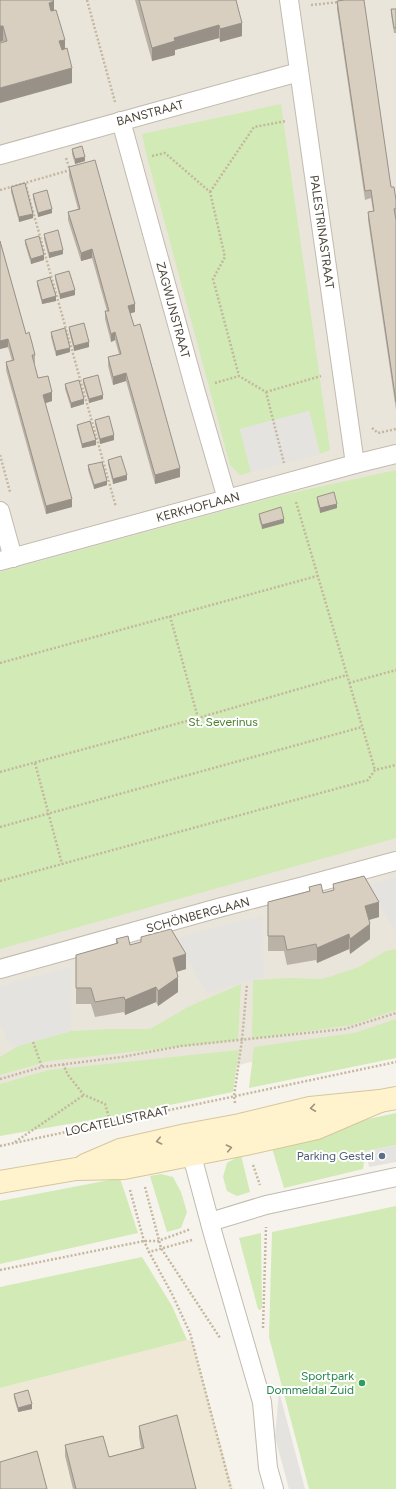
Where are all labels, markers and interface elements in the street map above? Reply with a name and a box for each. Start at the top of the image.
street label: BANSTRAAT [115,97,185,129]
street label: PALESTRINASTRAAT [307,174,337,290]
street label: ZAGWIJNSTRAAT [153,260,193,360]
street label: KERKHOFLAAN [155,489,241,525]
park label: St. Severinus [188,715,258,729]
street label: SCHÖNBERGLAAN [145,894,251,936]
street label: LOCATELLISTRAAT [64,1103,170,1139]
one-way arrow [310,1103,316,1112]
one-way arrow [156,1137,162,1145]
one-way arrow [226,1144,232,1152]
place label: Parking Gestel [297,1149,374,1163]
marker: Parking Gestel [377,1151,387,1161]
place label: Sportpark Dommeldal Zuid [266,1369,354,1397]
marker: Sportpark Dommeldal Zuid [357,1378,367,1388]

